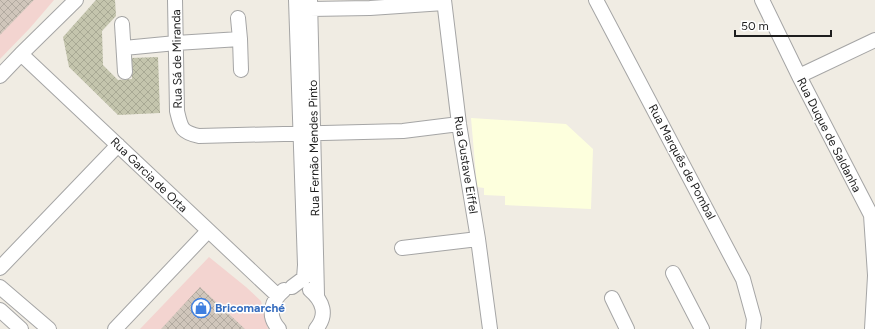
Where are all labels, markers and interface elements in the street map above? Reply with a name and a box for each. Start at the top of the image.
street label: Rua Sá de Miranda [169,9,185,109]
scale bar [735,12,831,38]
text: 50 m [741,19,769,33]
street label: Rua Duque de Saldanha [794,75,864,195]
street label: Rua Fernão Mendes Pinto [306,80,322,216]
street label: Rua Marquês de Pombal [646,102,718,222]
street label: Rua Gustave Eiffel [451,115,481,215]
street label: Rua Garcia de Orta [108,135,190,215]
shop icon: Bricomarché [190,297,212,319]
place label: Bricomarché [215,301,285,315]

